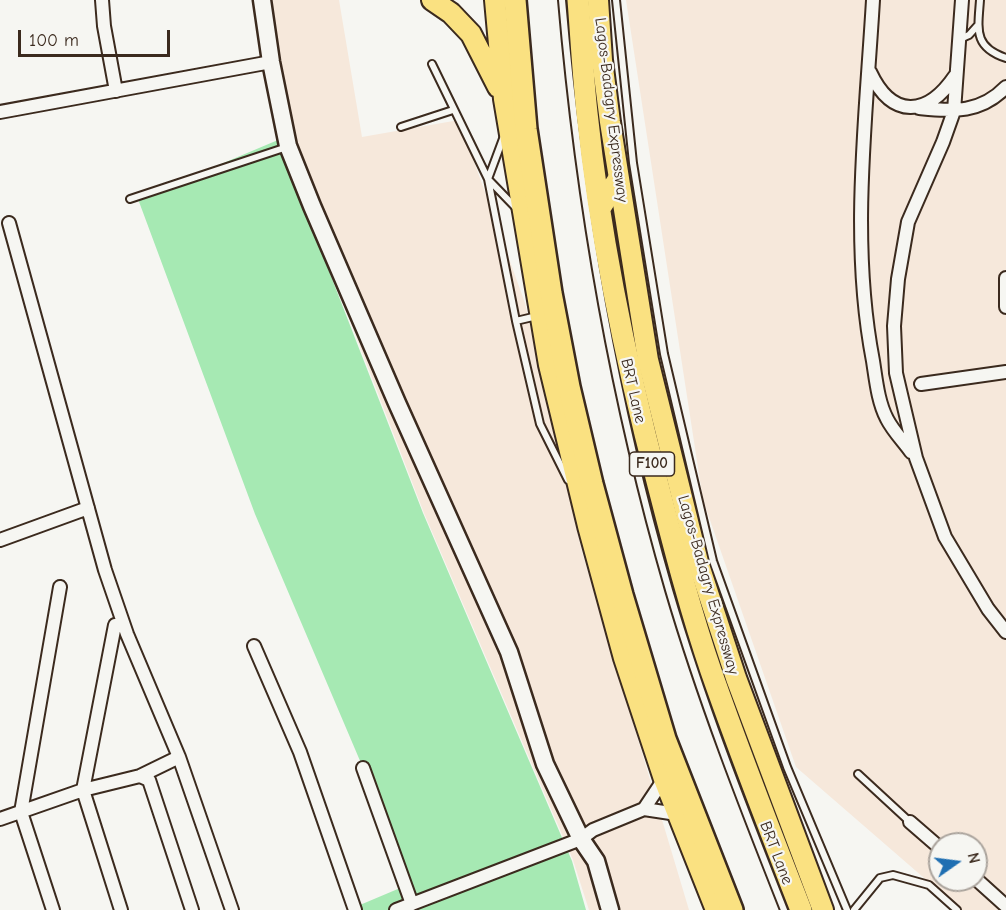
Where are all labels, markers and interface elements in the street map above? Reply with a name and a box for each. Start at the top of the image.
street label: Lagos-Badagry Expressway [590,17,632,203]
scale bar [21,18,172,56]
text: 100 m [29,30,79,51]
street label: BRT Lane [616,357,650,425]
road number: F100 [630,452,674,476]
street label: Lagos-Badagry Expressway [673,493,743,677]
street label: BRT Lane [755,819,797,887]
north arrow [928,832,988,892]
text: N [964,851,984,865]

